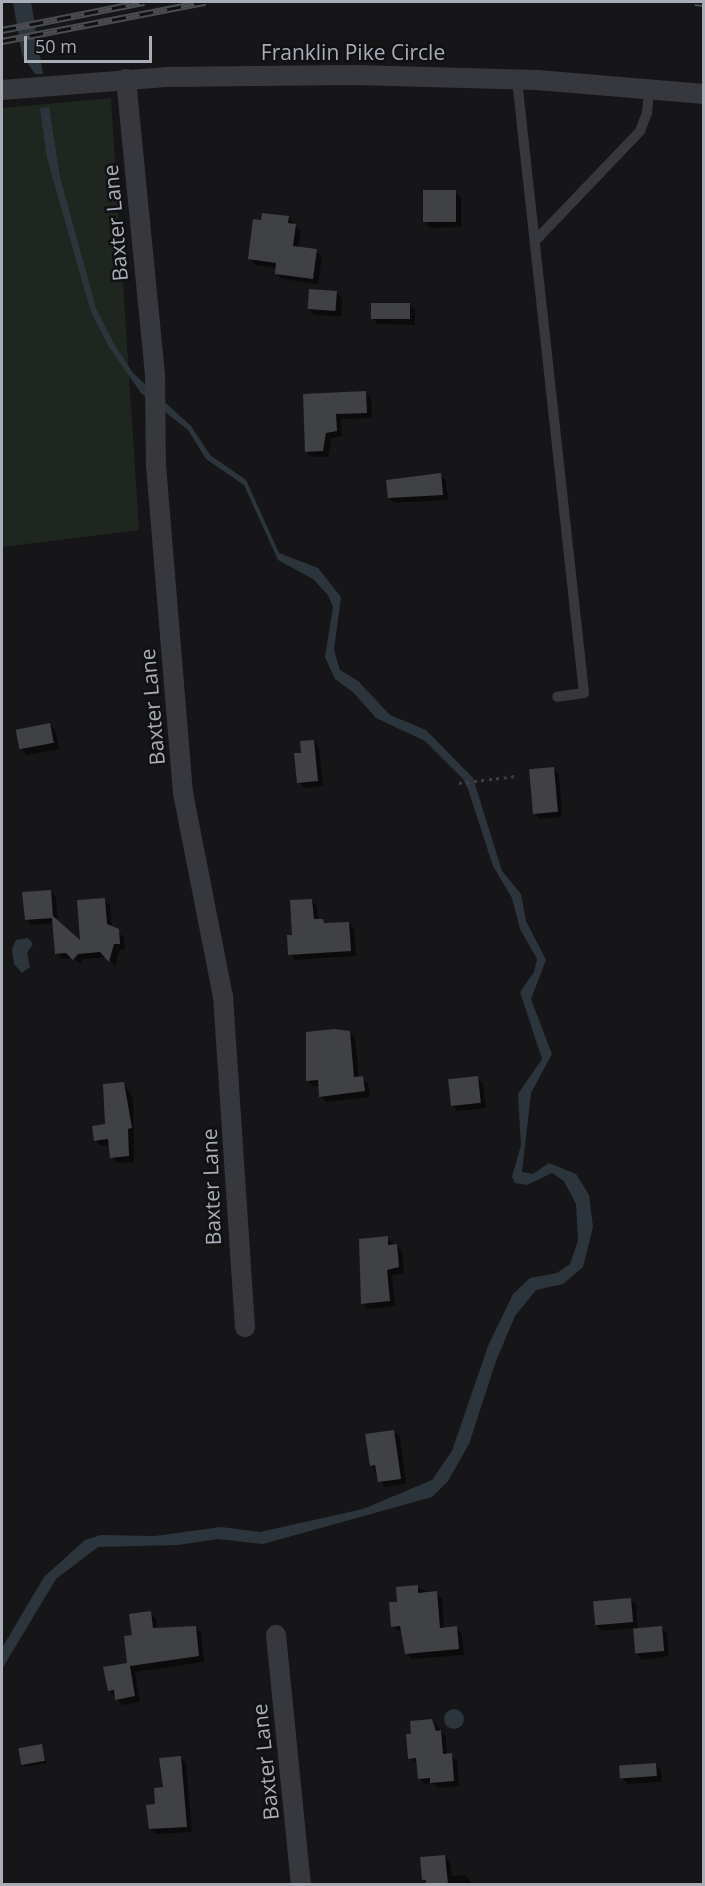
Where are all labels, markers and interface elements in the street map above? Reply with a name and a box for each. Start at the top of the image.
scale bar [27,24,154,62]
text: 50 m [35,34,77,58]
street label: Franklin Pike Circle [261,39,445,65]
street label: Baxter Lane [97,164,133,282]
street label: Baxter Lane [134,648,170,766]
street label: Baxter Lane [196,1128,226,1246]
street label: Baxter Lane [246,1703,284,1821]

